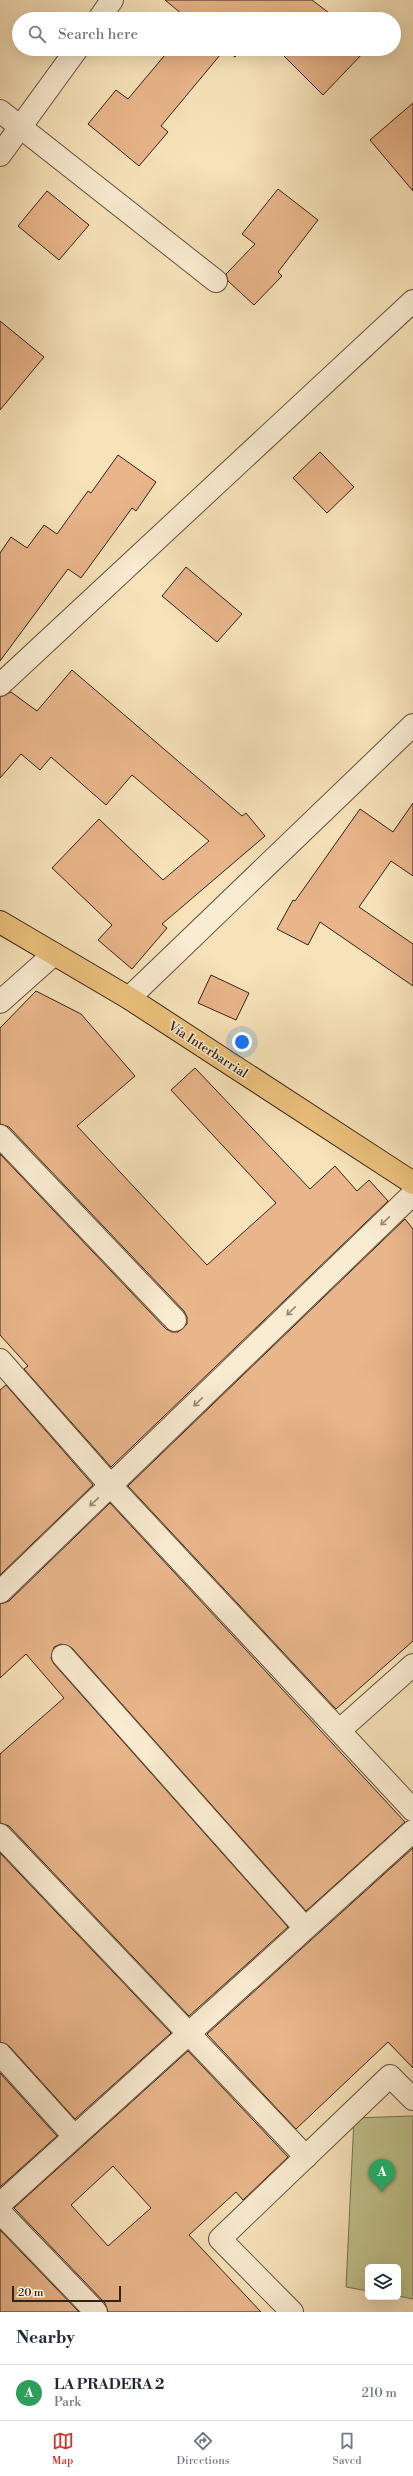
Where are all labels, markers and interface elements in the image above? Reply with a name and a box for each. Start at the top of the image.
search box [12,12,401,56]
icon: search [26,23,48,45]
text: Search here [58,25,138,44]
street label: Vía Interbarrial [164,1018,251,1082]
your location [232,1032,252,1052]
one-way arrow [380,1216,390,1226]
one-way arrow [286,1307,296,1316]
one-way arrow [193,1397,203,1407]
one-way arrow [89,1497,99,1506]
pin: A [369,2159,395,2192]
map controls [365,2264,401,2300]
button: layers [365,2264,401,2300]
scale bar [12,2284,121,2303]
text: 20 m [18,2286,43,2300]
text: Nearby [16,2327,75,2349]
text: LA PRADERA 2 [54,2375,164,2394]
text: A [24,2385,34,2401]
text: 210 m [362,2385,397,2401]
text: Park [54,2394,81,2410]
tab: Map [52,2430,74,2468]
tab: Directions [177,2430,230,2468]
tab: Saved [333,2430,361,2468]

